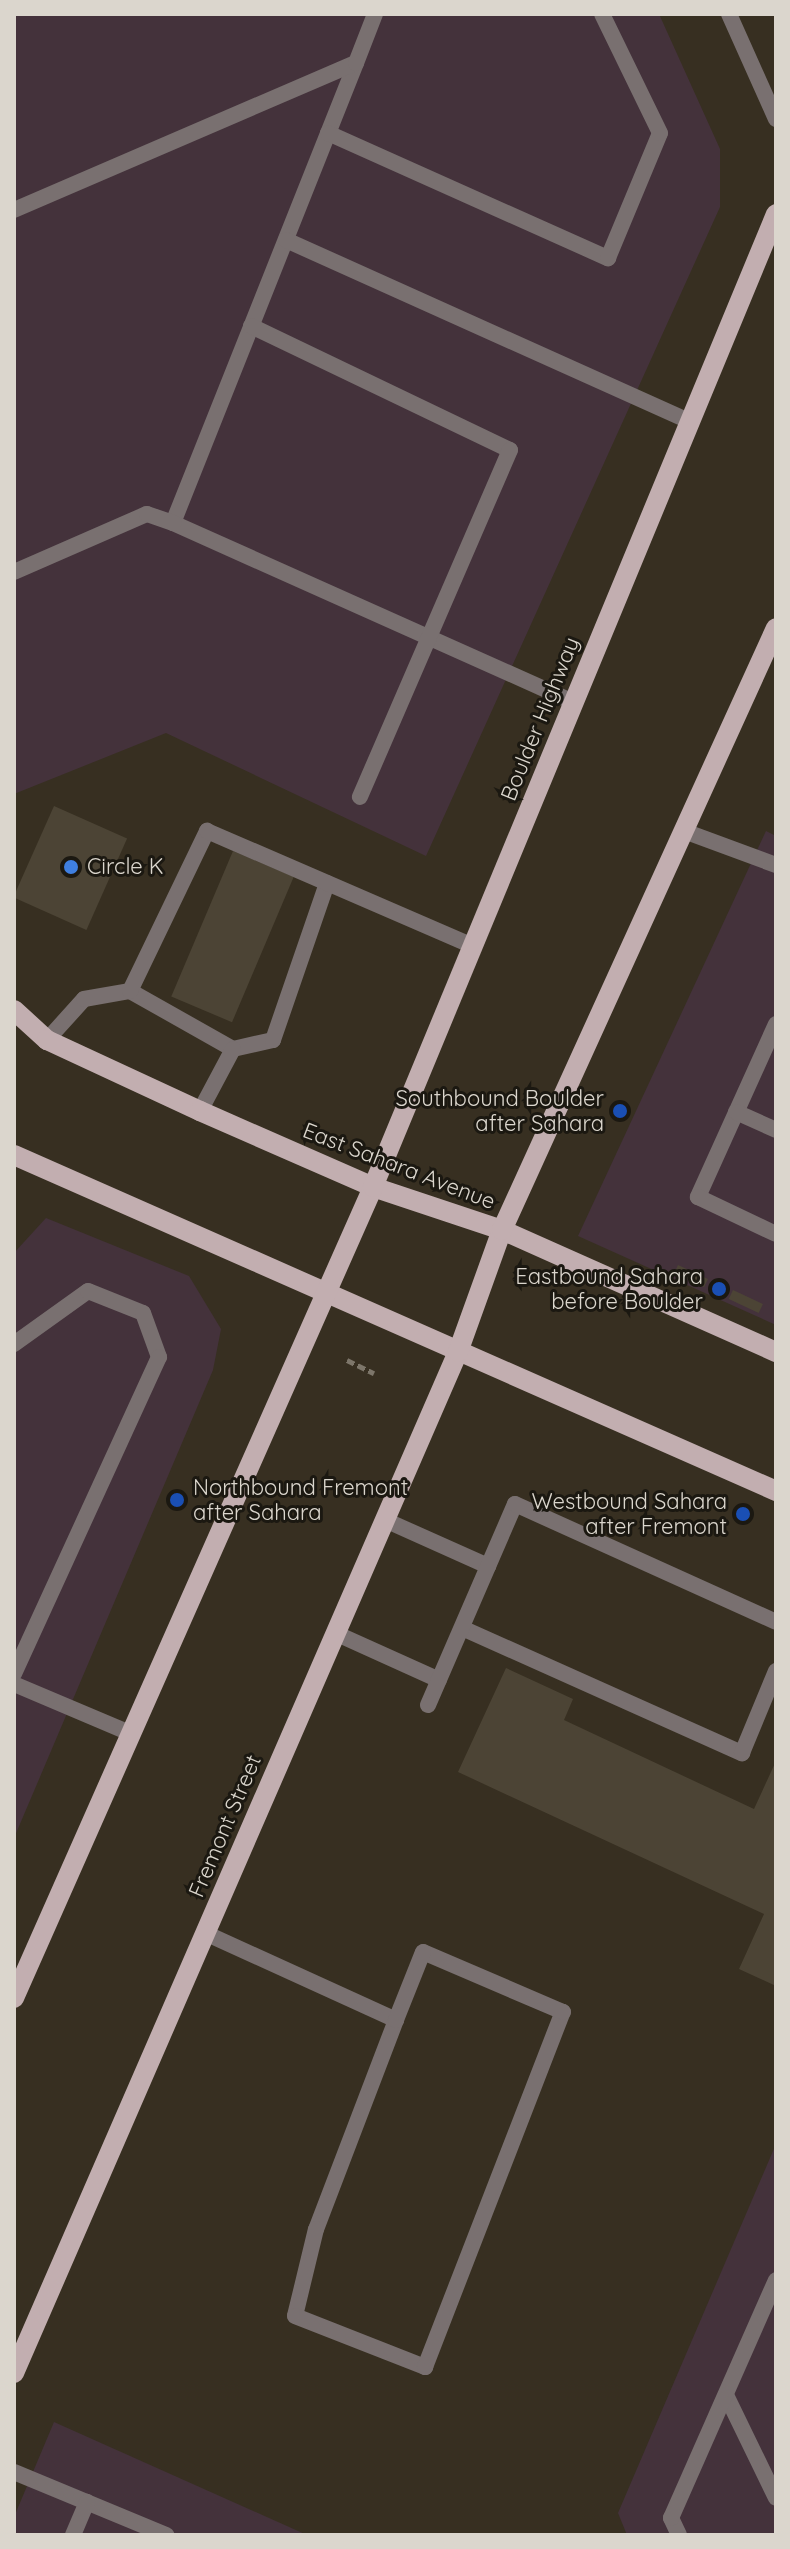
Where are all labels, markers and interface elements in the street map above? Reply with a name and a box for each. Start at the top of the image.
street label: Boulder Highway [495,633,585,805]
place label: Circle K [87,854,164,880]
marker: Circle K [62,858,80,876]
place label: Southbound Boulder after Sahara [396,1085,604,1136]
marker: Southbound Boulder after Sahara [611,1102,629,1120]
street label: East Sahara Avenue [299,1117,499,1215]
place label: Eastbound Sahara before Boulder [515,1263,703,1314]
marker: Eastbound Sahara before Boulder [710,1280,728,1298]
place label: Northbound Fremont after Sahara [193,1474,408,1526]
place label: Westbound Sahara after Fremont [532,1488,727,1540]
marker: Northbound Fremont after Sahara [168,1491,186,1509]
marker: Westbound Sahara after Fremont [734,1505,752,1523]
street label: Fremont Street [183,1751,267,1901]

